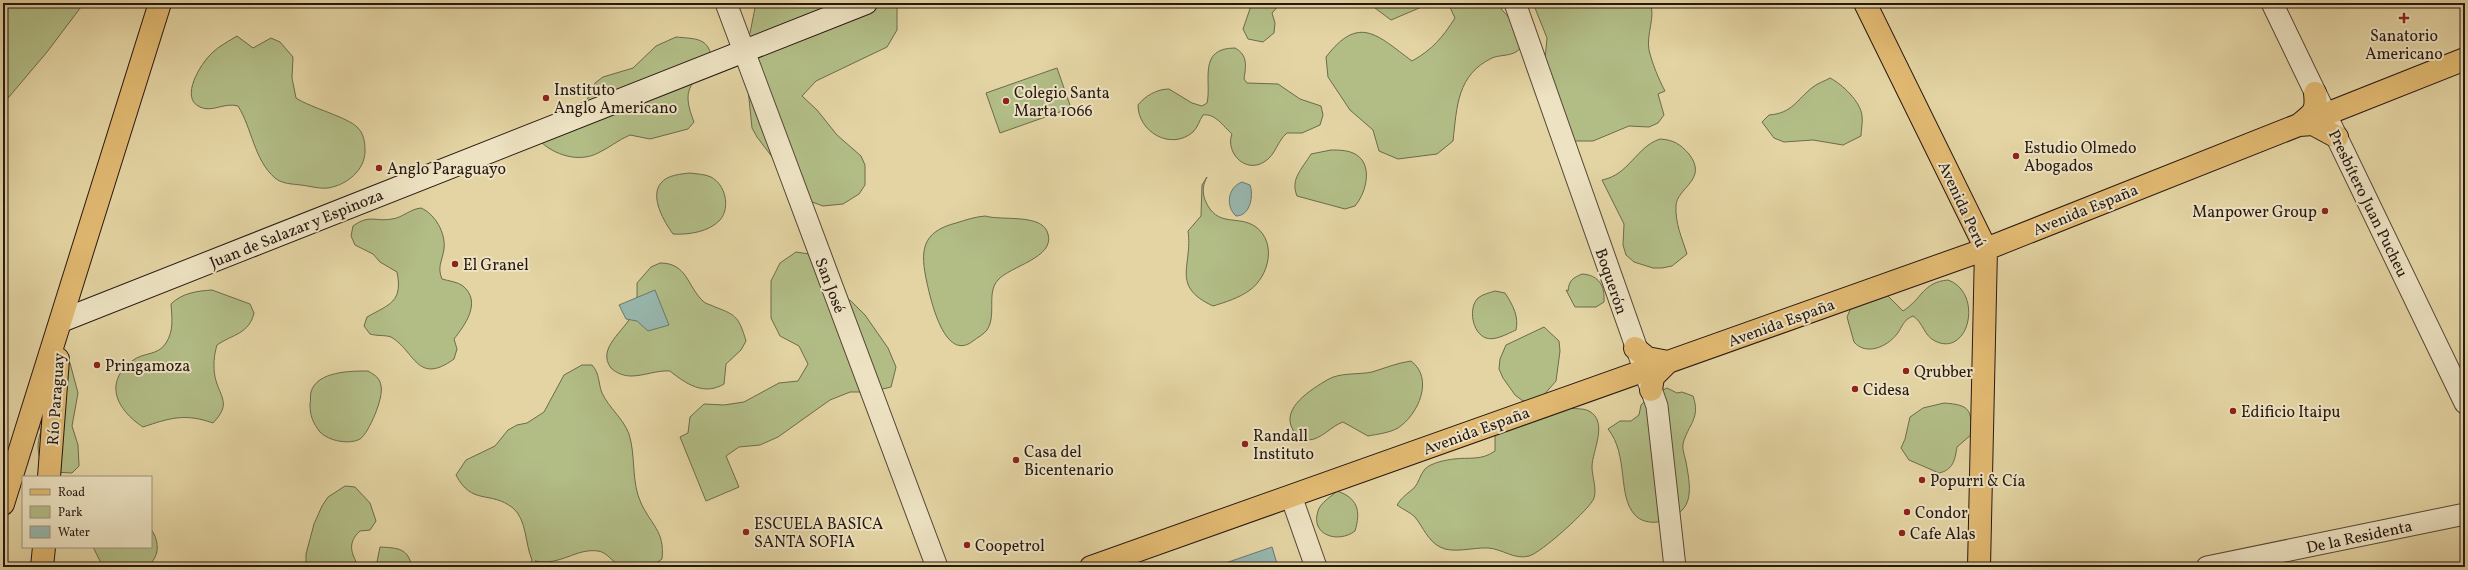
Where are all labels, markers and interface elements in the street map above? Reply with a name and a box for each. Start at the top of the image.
marker: Sanatorio Americano [2398,12,2410,24]
place label: Sanatorio Americano [2365,26,2443,66]
place label: Instituto Anglo Americano [554,80,677,120]
place label: Colegio Santa Marta 1066 [1014,83,1110,123]
marker: Instituto Anglo Americano [541,93,551,103]
marker: Colegio Santa Marta 1066 [1001,96,1011,106]
street label: Presbítero Juan Pucheu [2322,126,2413,281]
place label: Estudio Olmedo Abogados [2024,138,2136,178]
marker: Estudio Olmedo Abogados [2011,151,2021,161]
street label: Avenida Perú [1932,158,1991,252]
place label: Anglo Paraguayo [387,159,506,181]
marker: Anglo Paraguayo [374,163,384,173]
street label: Avenida España [2030,180,2142,242]
street label: Juan de Salazar y Espinoza [207,185,387,275]
place label: Manpower Group [2192,202,2317,224]
marker: Manpower Group [2320,206,2330,216]
street label: Boquerón [1589,246,1632,318]
place label: El Granel [463,255,529,277]
street label: San José [809,255,850,317]
marker: El Granel [450,259,460,269]
street label: Avenida España [1725,294,1838,353]
street label: Río Paraguay [43,352,71,446]
place label: Pringamoza [105,356,190,378]
marker: Pringamoza [92,360,102,370]
place label: Qrubber [1914,362,1973,384]
marker: Qrubber [1901,366,1911,376]
place label: Cidesa [1863,380,1910,402]
marker: Cidesa [1850,384,1860,394]
street label: Avenida España [1420,402,1533,461]
place label: Edificio Itaipu [2241,402,2340,424]
marker: Edificio Itaipu [2228,406,2238,416]
place label: Randall Instituto [1253,426,1314,466]
marker: Randall Instituto [1240,439,1250,449]
place label: Casa del Bicentenario [1024,442,1114,482]
marker: Casa del Bicentenario [1011,455,1021,465]
place label: Popurri & Cía [1930,471,2025,493]
marker: Popurri & Cía [1917,475,1927,485]
legend [22,476,152,548]
text: Road [58,485,85,501]
place label: Condor [1915,503,1968,525]
text: Park [58,505,83,521]
marker: Condor [1902,507,1912,517]
place label: ESCUELA BASICA SANTA SOFIA [754,514,883,554]
street label: De la Residenta [2304,516,2415,560]
place label: Cafe Alas [1910,524,1976,546]
text: Water [58,525,90,541]
marker: ESCUELA BASICA SANTA SOFIA [741,527,751,537]
marker: Cafe Alas [1897,528,1907,538]
place label: Coopetrol [975,536,1045,558]
marker: Coopetrol [962,540,972,550]

